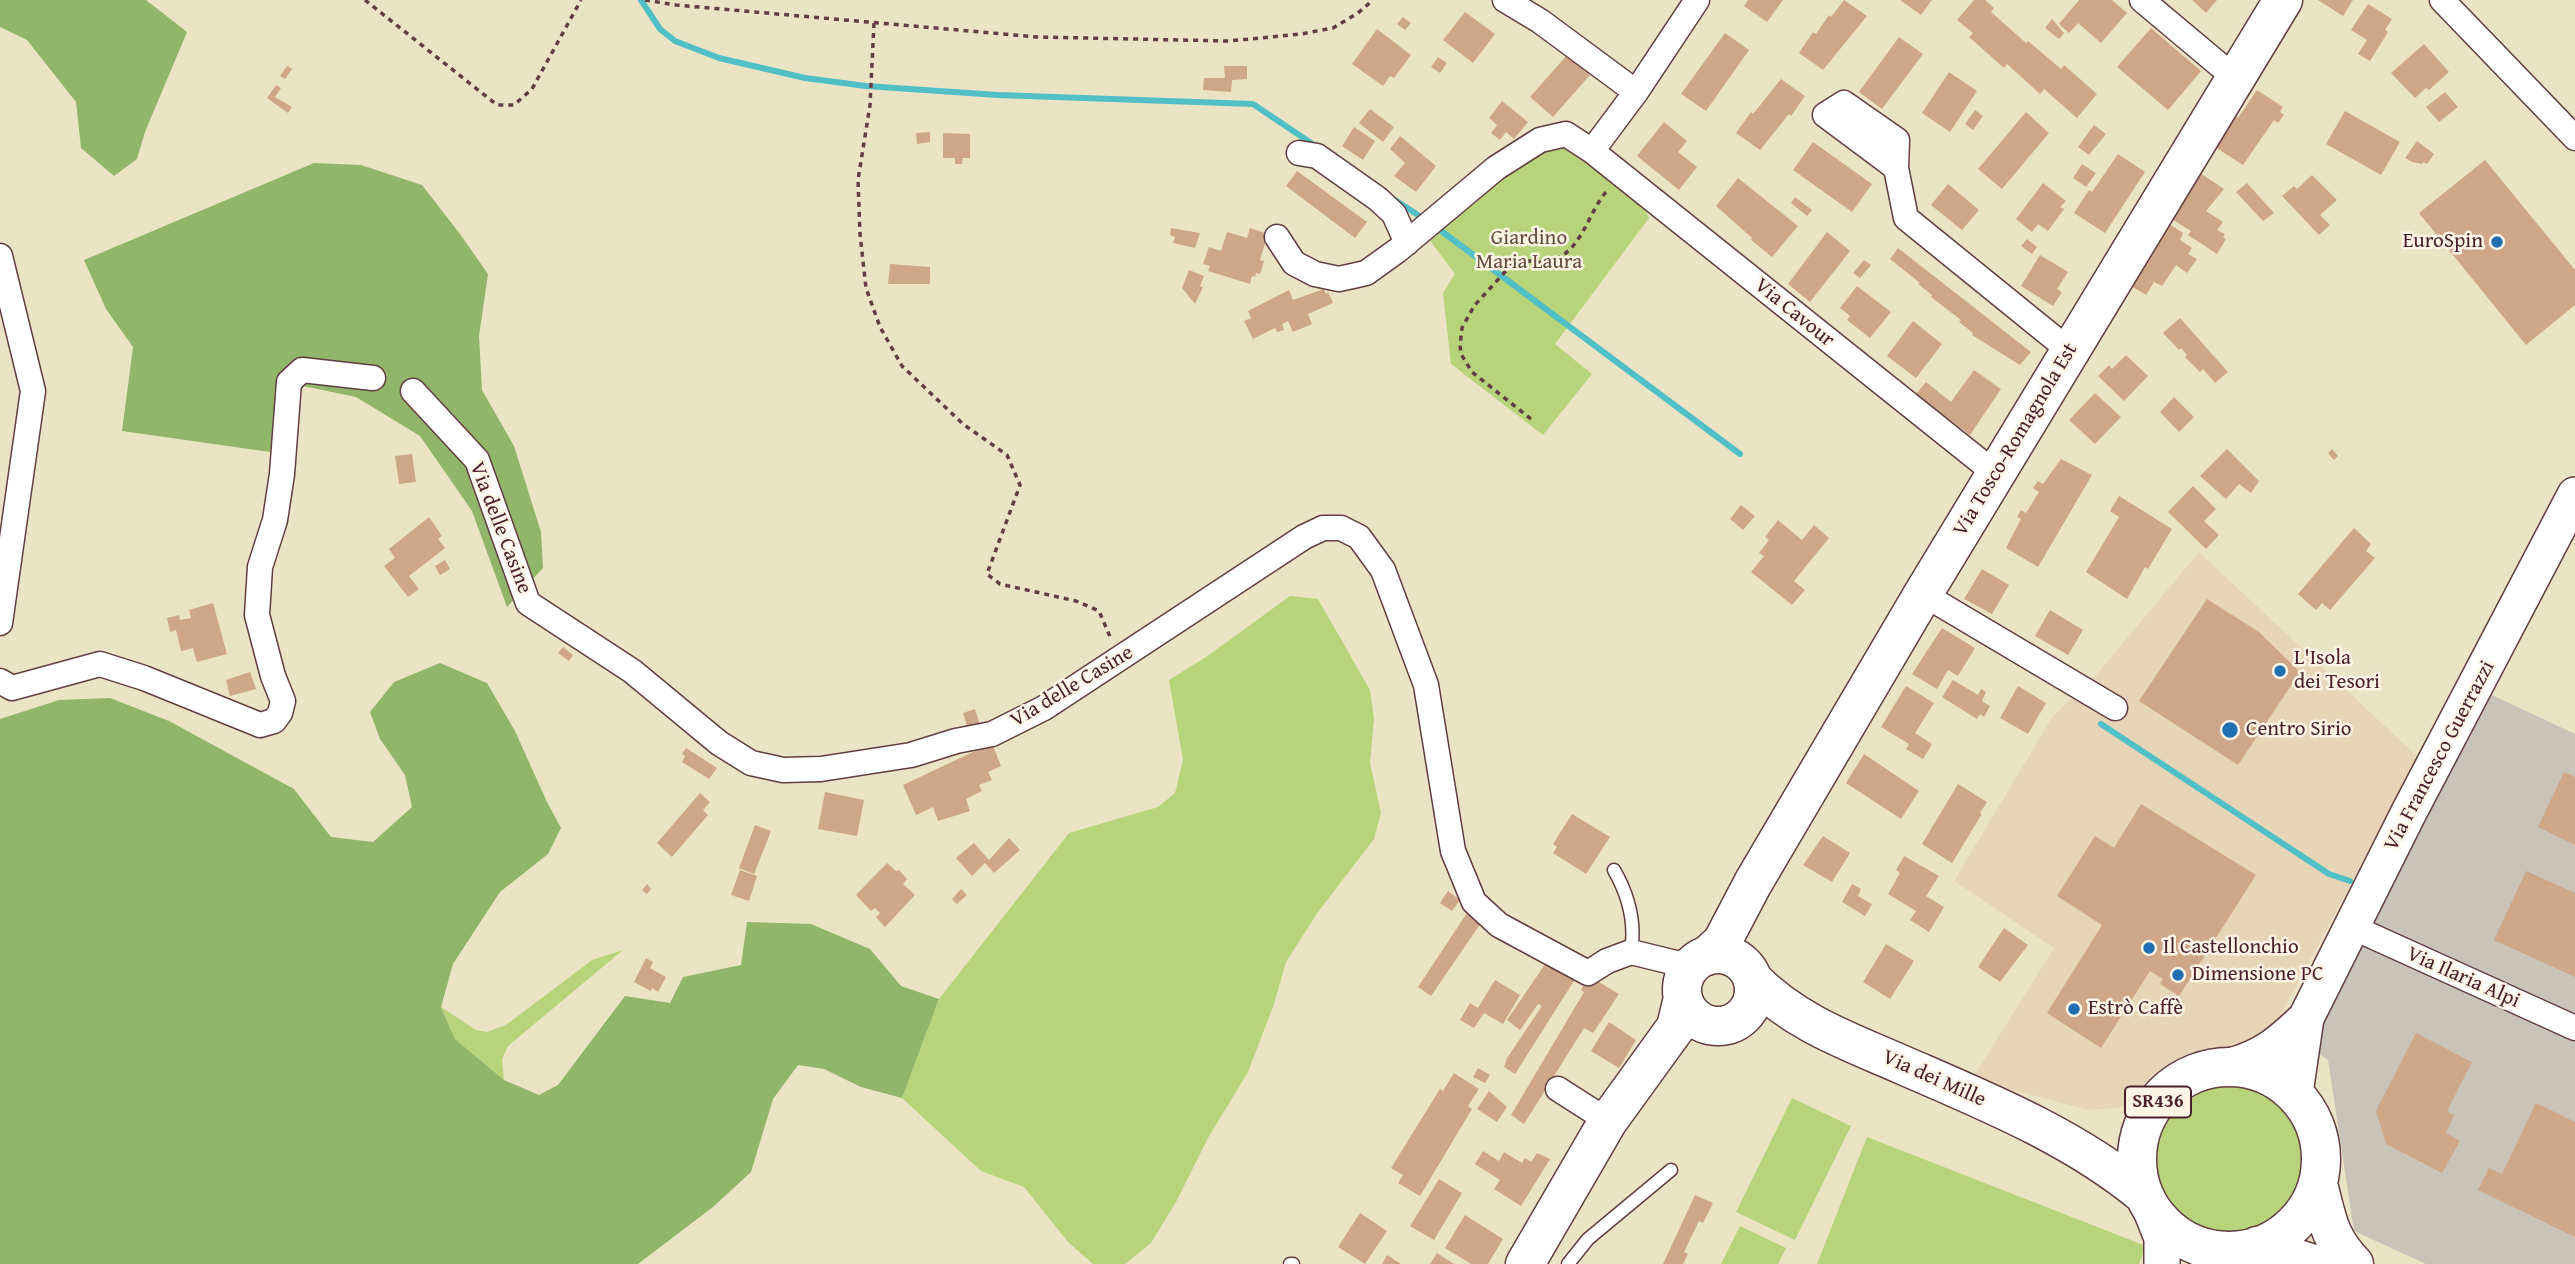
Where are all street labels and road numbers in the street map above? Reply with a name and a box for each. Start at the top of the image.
street label: Via Cavour [1749,273,1839,353]
street label: Via Tosco-Romagnola Est [1948,339,2084,541]
street label: Via delle Casine [463,459,537,597]
street label: Via delle Casine [1006,640,1138,734]
street label: Via Francesco Guerrazzi [2379,657,2501,855]
street label: Via Ilaria Alpi [2402,942,2524,1014]
street label: Via dei Mille [1878,1045,1990,1113]
road number: SR436 [2125,1086,2191,1118]

